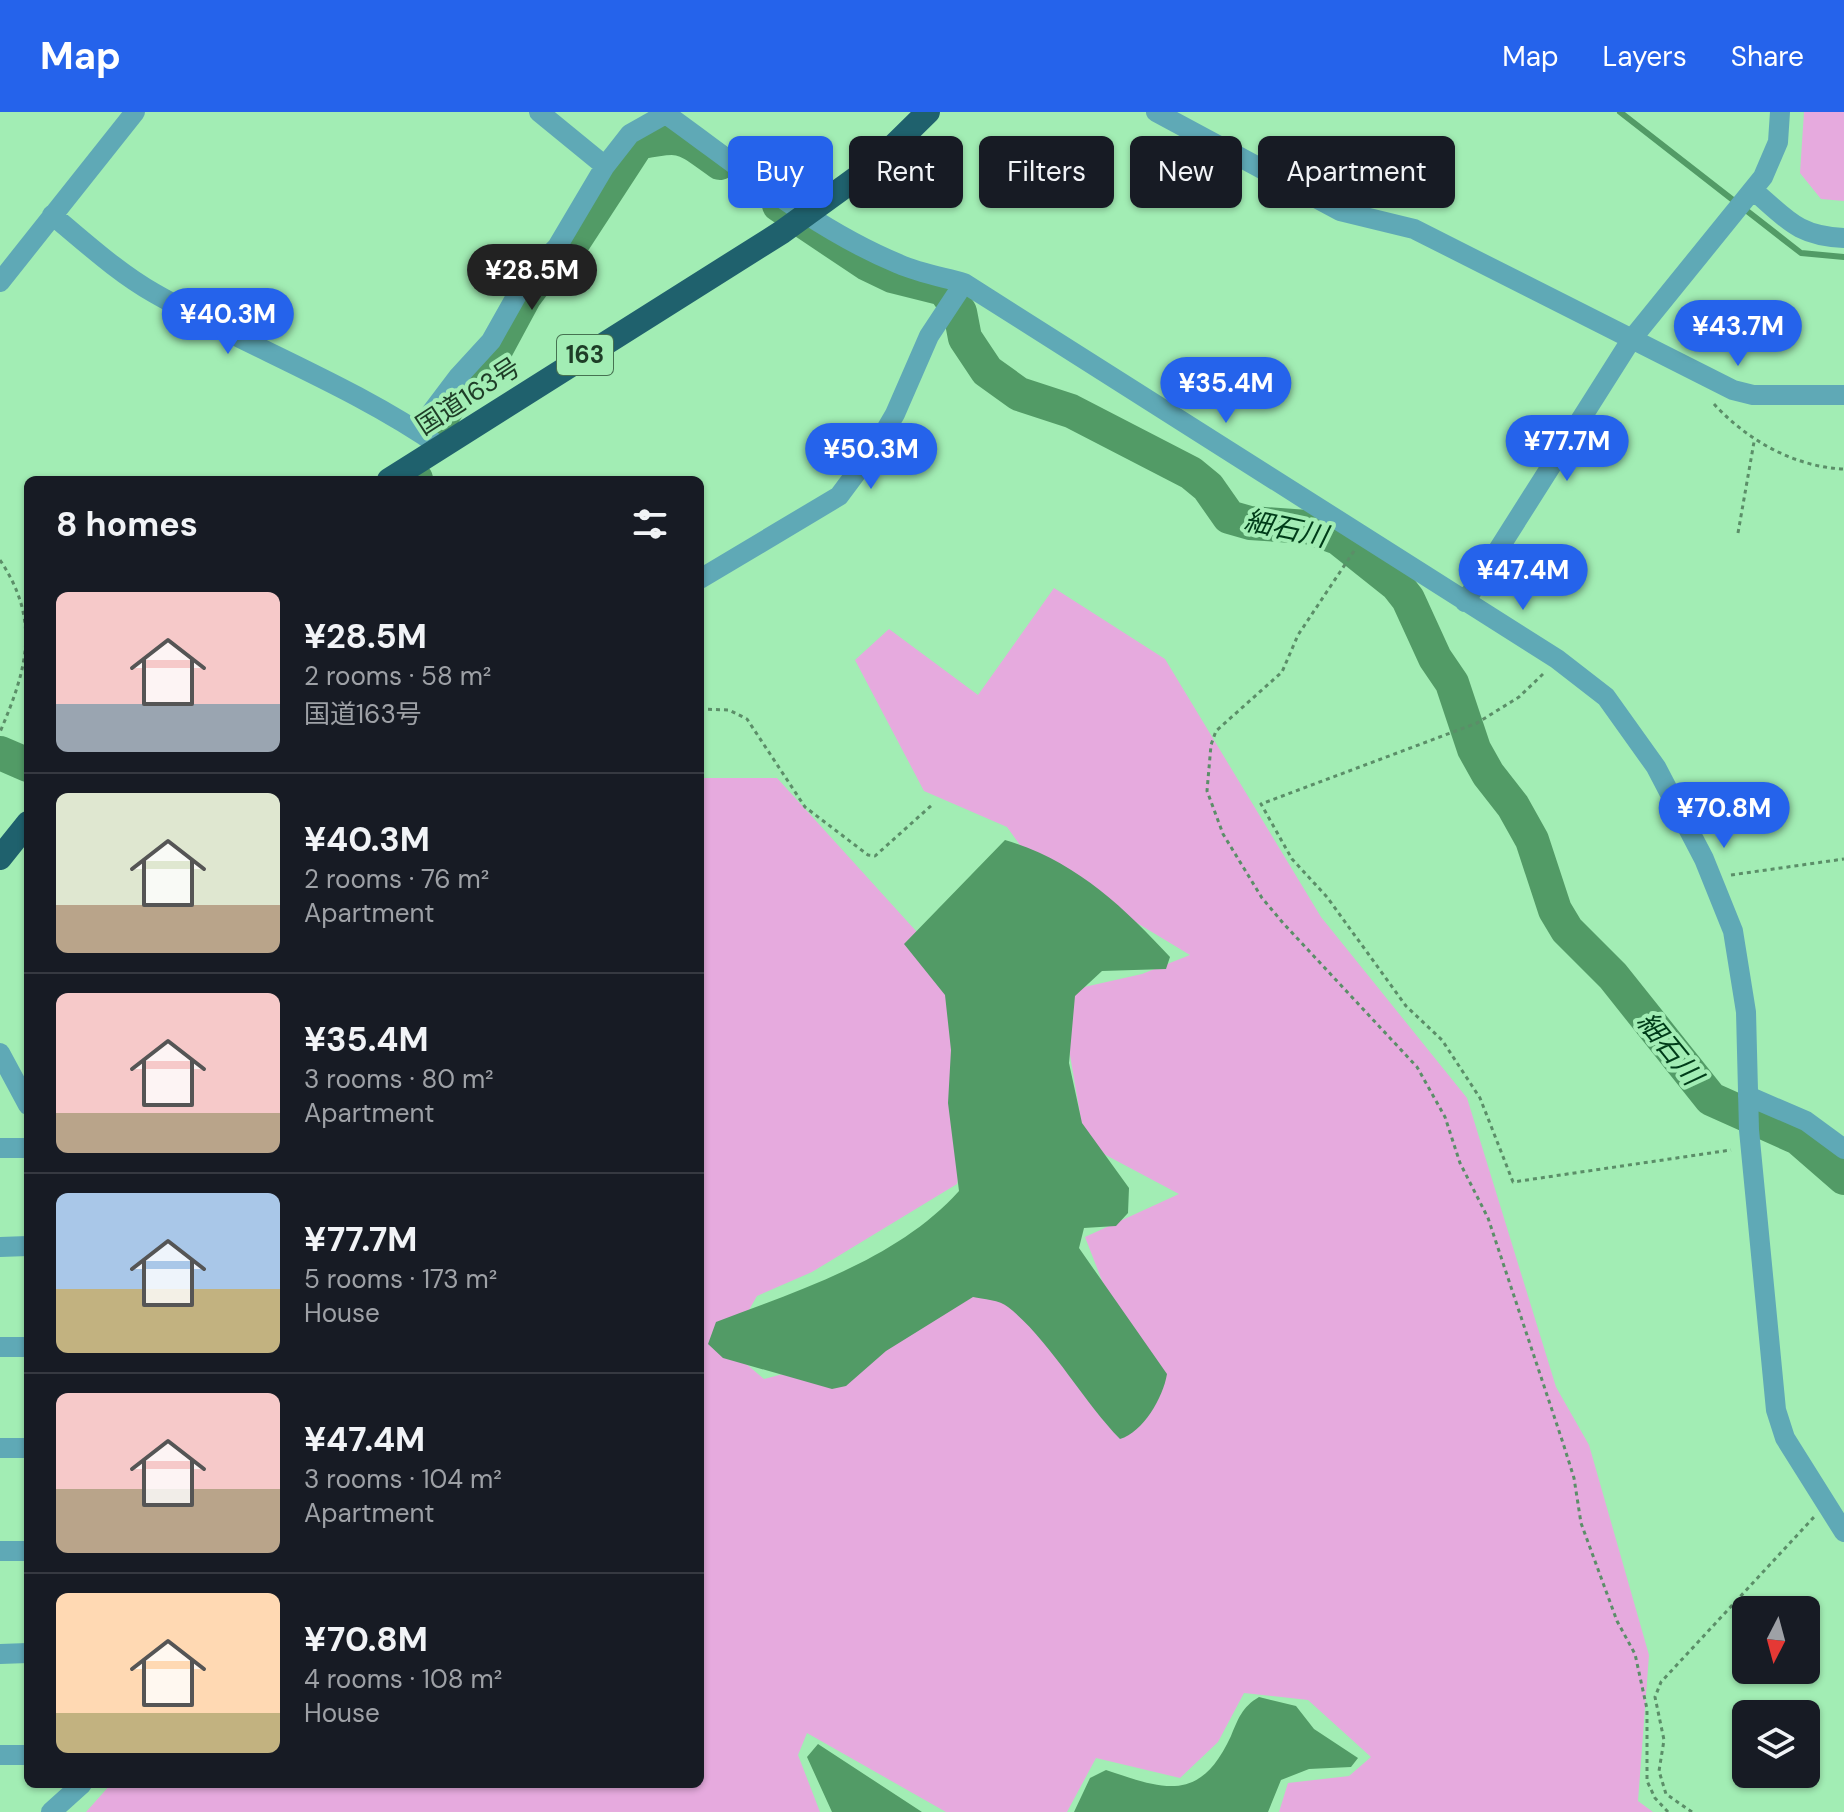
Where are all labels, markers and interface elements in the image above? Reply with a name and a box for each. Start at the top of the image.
text: Map [40,31,121,81]
text: Map [1502,38,1559,75]
text: Layers [1603,38,1687,75]
text: Share [1731,38,1804,75]
chip: Buy [728,136,833,208]
chip: Rent [849,136,963,208]
chip: Filters [979,136,1114,208]
chip: New [1130,136,1242,208]
chip: Apartment [1258,136,1455,208]
pin: ¥28.5M [467,244,597,312]
text: ¥28.5M [485,253,579,287]
pin: ¥40.3M [163,288,293,356]
text: ¥40.3M [180,297,276,331]
pin: ¥43.7M [1673,300,1803,368]
text: ¥43.7M [1692,309,1784,343]
road number: 163 [557,335,613,375]
street label: 国道163号 [409,350,527,442]
pin: ¥35.4M [1161,357,1291,425]
text: ¥35.4M [1178,366,1274,400]
pin: ¥77.7M [1502,415,1632,483]
pin: ¥50.3M [806,423,936,491]
text: ¥77.7M [1524,424,1610,458]
text: ¥50.3M [823,432,919,466]
text: 8 homes [56,502,198,547]
icon: filters [628,502,672,546]
water label: 細石川 [1241,502,1334,556]
pin: ¥47.4M [1458,544,1588,612]
text: ¥47.4M [1477,553,1569,587]
text: ¥28.5M [304,614,427,659]
icon: home [120,624,216,720]
text: 2 rooms · 58 m² [304,659,491,693]
text: 国道163号 [304,697,422,731]
pin: ¥70.8M [1659,782,1789,850]
text: ¥70.8M [1677,791,1771,825]
text: ¥40.3M [304,817,430,862]
icon: home [120,825,216,921]
text: 2 rooms · 76 m² [304,862,489,896]
text: Apartment [304,896,435,930]
water label: 細石川 [1629,1004,1712,1095]
text: ¥35.4M [304,1017,429,1062]
icon: home [120,1025,216,1121]
text: 3 rooms · 80 m² [304,1062,494,1096]
text: Apartment [304,1096,435,1130]
text: ¥77.7M [304,1217,417,1262]
icon: home [120,1225,216,1321]
text: 5 rooms · 173 m² [304,1262,497,1296]
text: House [304,1296,380,1330]
text: ¥47.4M [304,1417,425,1462]
icon: home [120,1425,216,1521]
text: 3 rooms · 104 m² [304,1462,502,1496]
text: Apartment [304,1496,435,1530]
north arrow [1732,1596,1820,1684]
map controls [1732,1596,1820,1788]
text: ¥70.8M [304,1617,428,1662]
icon: home [120,1625,216,1721]
text: 4 rooms · 108 m² [304,1662,502,1696]
text: House [304,1696,380,1730]
button: layers [1732,1700,1820,1788]

